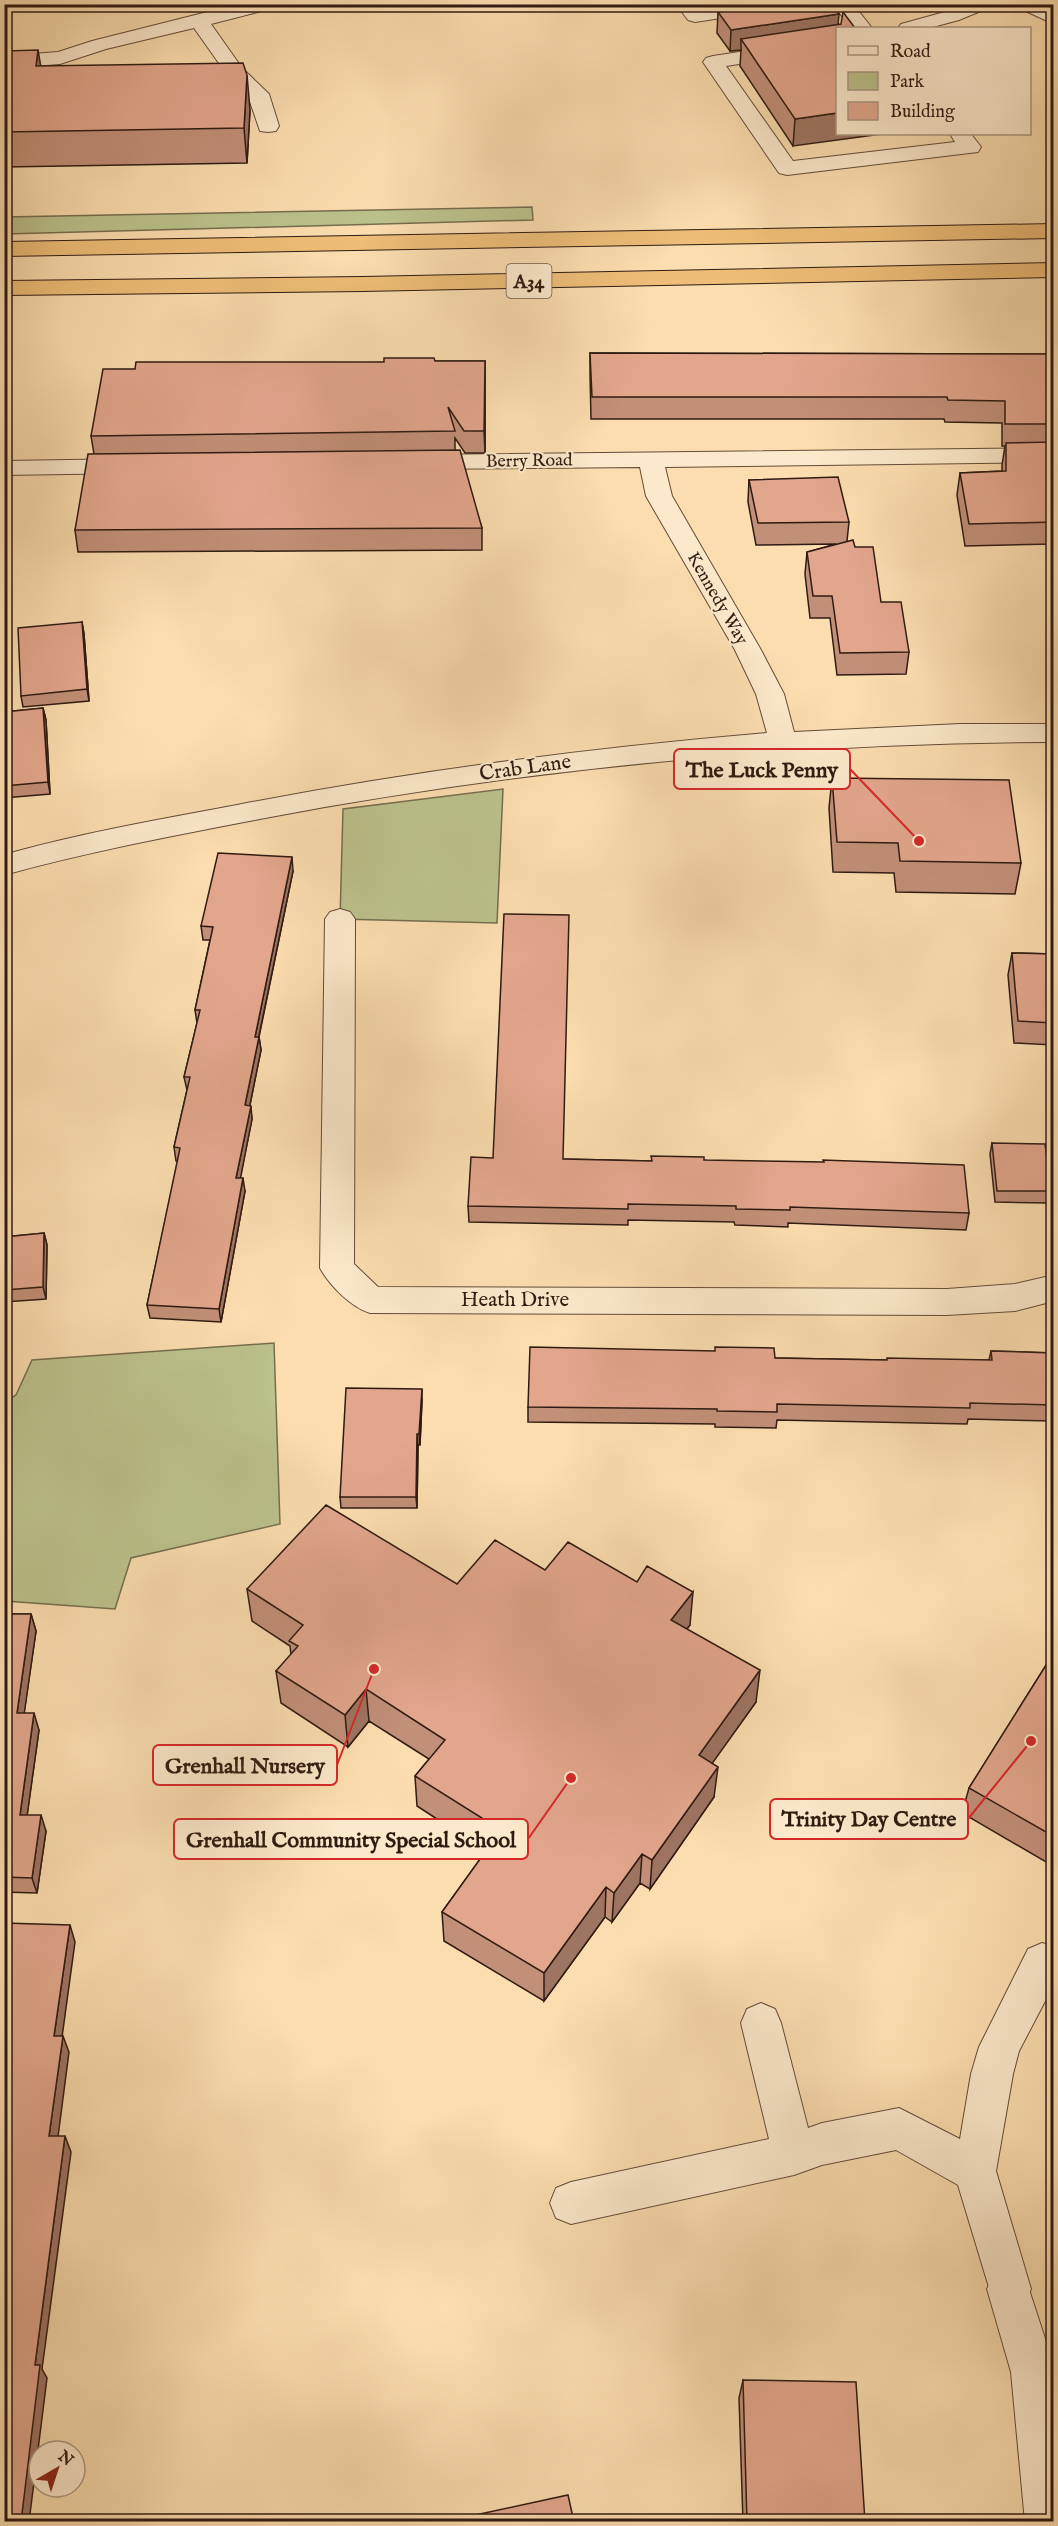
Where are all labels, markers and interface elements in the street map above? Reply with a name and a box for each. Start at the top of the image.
legend [836,27,1031,135]
text: Road [890,41,931,64]
text: Park [890,71,925,94]
text: Building [890,101,955,124]
road number: A34 [506,264,552,298]
street label: Berry Road [485,449,573,474]
street label: Kennedy Way [681,548,753,649]
street label: Crab Lane [478,749,573,788]
callout: The Luck Penny [674,749,850,789]
text: The Luck Penny [685,757,839,785]
street label: Heath Drive [461,1287,570,1314]
callout: Grenhall Nursery [153,1745,337,1785]
text: Grenhall Nursery [165,1753,326,1781]
callout: Trinity Day Centre [770,1799,968,1839]
text: Trinity Day Centre [781,1806,956,1834]
callout: Grenhall Community Special School [174,1819,528,1859]
text: Grenhall Community Special School [186,1827,517,1855]
north arrow [27,2439,87,2499]
text: N [53,2446,77,2471]

